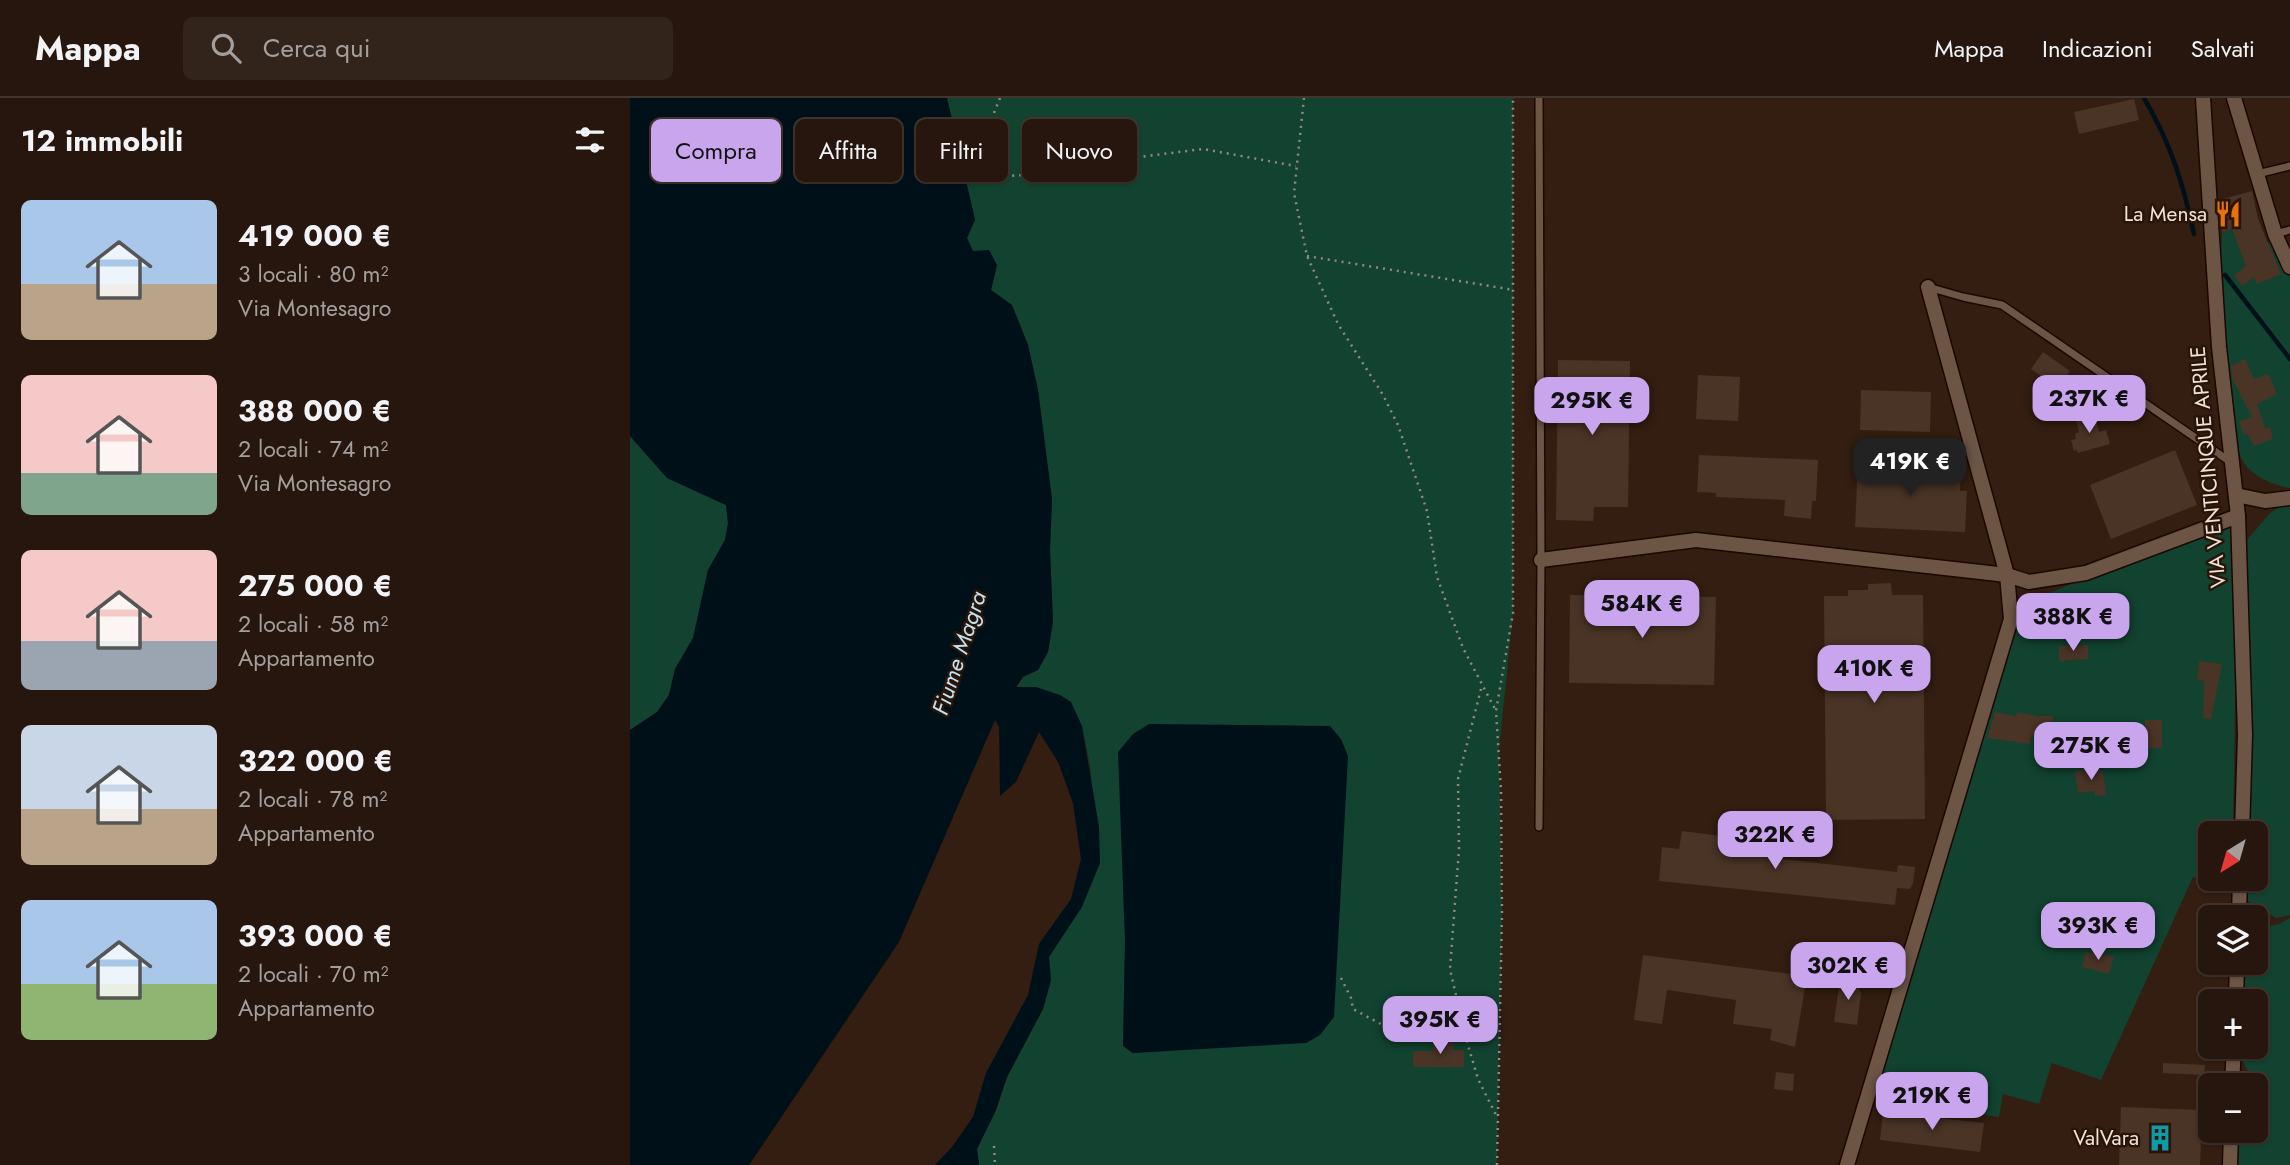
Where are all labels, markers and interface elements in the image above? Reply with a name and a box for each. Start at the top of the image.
search box [183,17,673,80]
text: Mappa [35,25,141,72]
icon: search [207,29,245,67]
text: Cerca qui [263,29,370,67]
text: Mappa [1934,31,2004,66]
text: Indicazioni [2042,31,2153,66]
text: Salvati [2191,31,2255,66]
text: 12 immobili [21,119,183,162]
chip: Compra [651,119,781,182]
chip: Affitta [795,119,902,182]
chip: Filtri [916,119,1008,182]
chip: Nuovo [1022,119,1137,182]
icon: filters [571,121,609,159]
place label: La Mensa [2124,199,2207,229]
restaurant icon: La Mensa [2213,199,2243,229]
text: 419 000 € [238,214,392,257]
icon: home [77,228,161,312]
text: 3 locali · 80 m² [238,257,389,291]
text: Via Montesagro [238,291,391,325]
street label: VIA VENTICINQUE APRILE [2182,345,2234,589]
pin: 237K € [2032,376,2146,435]
pin: 295K € [1535,378,1649,437]
text: 237K € [2049,381,2129,415]
text: 295K € [1550,383,1634,417]
text: 388 000 € [238,389,391,432]
icon: home [77,403,161,487]
text: 2 locali · 74 m² [238,432,388,466]
pin: 419K € [1853,438,1967,498]
text: 419K € [1869,444,1951,478]
text: Via Montesagro [238,466,391,500]
text: 275 000 € [238,564,392,607]
icon: home [77,578,161,662]
pin: 584K € [1585,580,1699,640]
water label: Fiume Magra [923,586,995,719]
text: 584K € [1600,586,1684,620]
pin: 388K € [2016,594,2130,653]
text: 388K € [2032,599,2114,633]
text: 2 locali · 58 m² [238,607,388,641]
text: Appartamento [238,641,375,675]
pin: 410K € [1817,646,1931,705]
text: 410K € [1833,651,1915,685]
pin: 275K € [2034,722,2148,782]
text: 275K € [2050,728,2132,762]
text: 322 000 € [238,739,393,782]
icon: home [77,753,161,837]
text: 2 locali · 78 m² [238,782,387,816]
pin: 322K € [1718,812,1832,871]
text: Appartamento [238,816,375,850]
text: 322K € [1734,817,1816,851]
north arrow [2198,821,2268,891]
map controls [2198,821,2268,1143]
pin: 393K € [2041,902,2155,962]
button: layers [2198,905,2268,975]
text: 393K € [2057,908,2139,942]
text: 393 000 € [238,914,393,957]
icon: home [77,928,161,1012]
pin: 302K € [1791,942,1905,1002]
text: 302K € [1807,948,1889,982]
text: 2 locali · 70 m² [238,957,389,991]
button: + [2198,989,2268,1059]
text: Appartamento [238,991,375,1025]
pin: 395K € [1383,996,1497,1056]
text: 395K € [1399,1002,1481,1036]
pin: 219K € [1875,1072,1989,1132]
button: − [2198,1073,2268,1143]
text: 219K € [1892,1078,1972,1112]
place label: ValVara [2073,1123,2139,1153]
building icon: ValVara [2145,1123,2175,1153]

